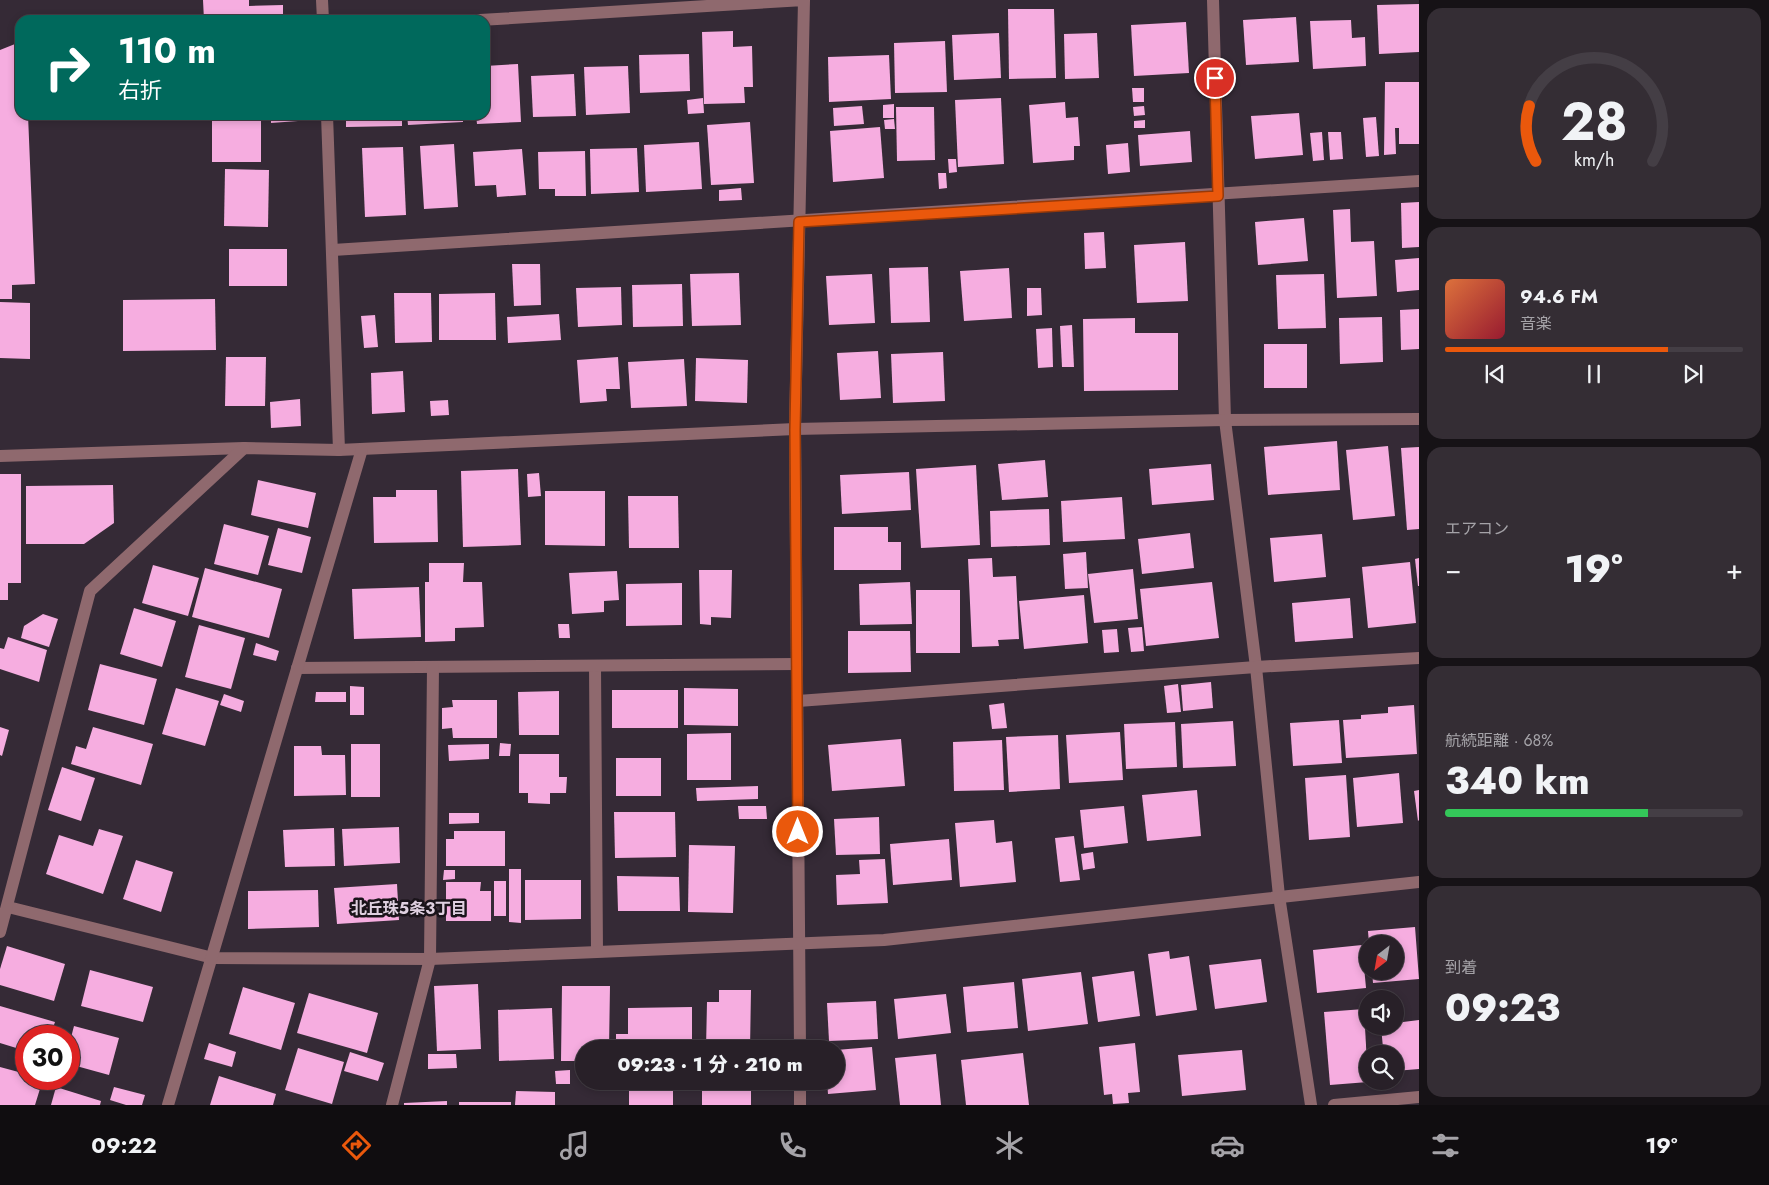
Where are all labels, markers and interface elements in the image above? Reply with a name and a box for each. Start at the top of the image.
text: 110 m [118,26,216,76]
icon: right [35,35,100,100]
pin [1194,57,1236,99]
icon: arrive [1201,64,1229,92]
text: 右折 [118,74,162,106]
text: 28 [1561,84,1627,160]
text: km/h [1574,147,1614,173]
text: 94.6 FM [1520,283,1598,310]
text: 音楽 [1520,312,1552,335]
icon: previous [1481,360,1509,388]
icon: pause [1580,360,1608,388]
icon: next [1679,360,1707,388]
text: エアコン [1445,517,1509,540]
text: 19° [1565,541,1623,596]
text: − [1445,549,1462,590]
text: + [1726,549,1743,590]
text: 航続距離 · 68% [1445,729,1553,752]
text: 340 km [1445,753,1590,808]
position arrow [771,805,823,857]
district label: 北丘珠5条3丁目 [351,897,467,920]
north arrow [1359,935,1404,980]
map controls [1359,935,1404,1090]
text: 到着 [1445,956,1477,979]
text: 09:23 [1445,980,1560,1035]
button: sound [1359,990,1404,1035]
speed limit sign: 30 [15,1025,80,1090]
button: search [1359,1045,1404,1090]
text: 09:23 · 1 分 · 210 m [617,1051,803,1078]
icon: directions [339,1128,374,1163]
icon: music [557,1128,592,1163]
icon: phone [775,1128,810,1163]
icon: climate [992,1128,1027,1163]
icon: car [1210,1128,1245,1163]
icon: filters [1428,1128,1463,1163]
text: 09:22 [91,1129,157,1161]
text: 19° [1645,1129,1678,1161]

